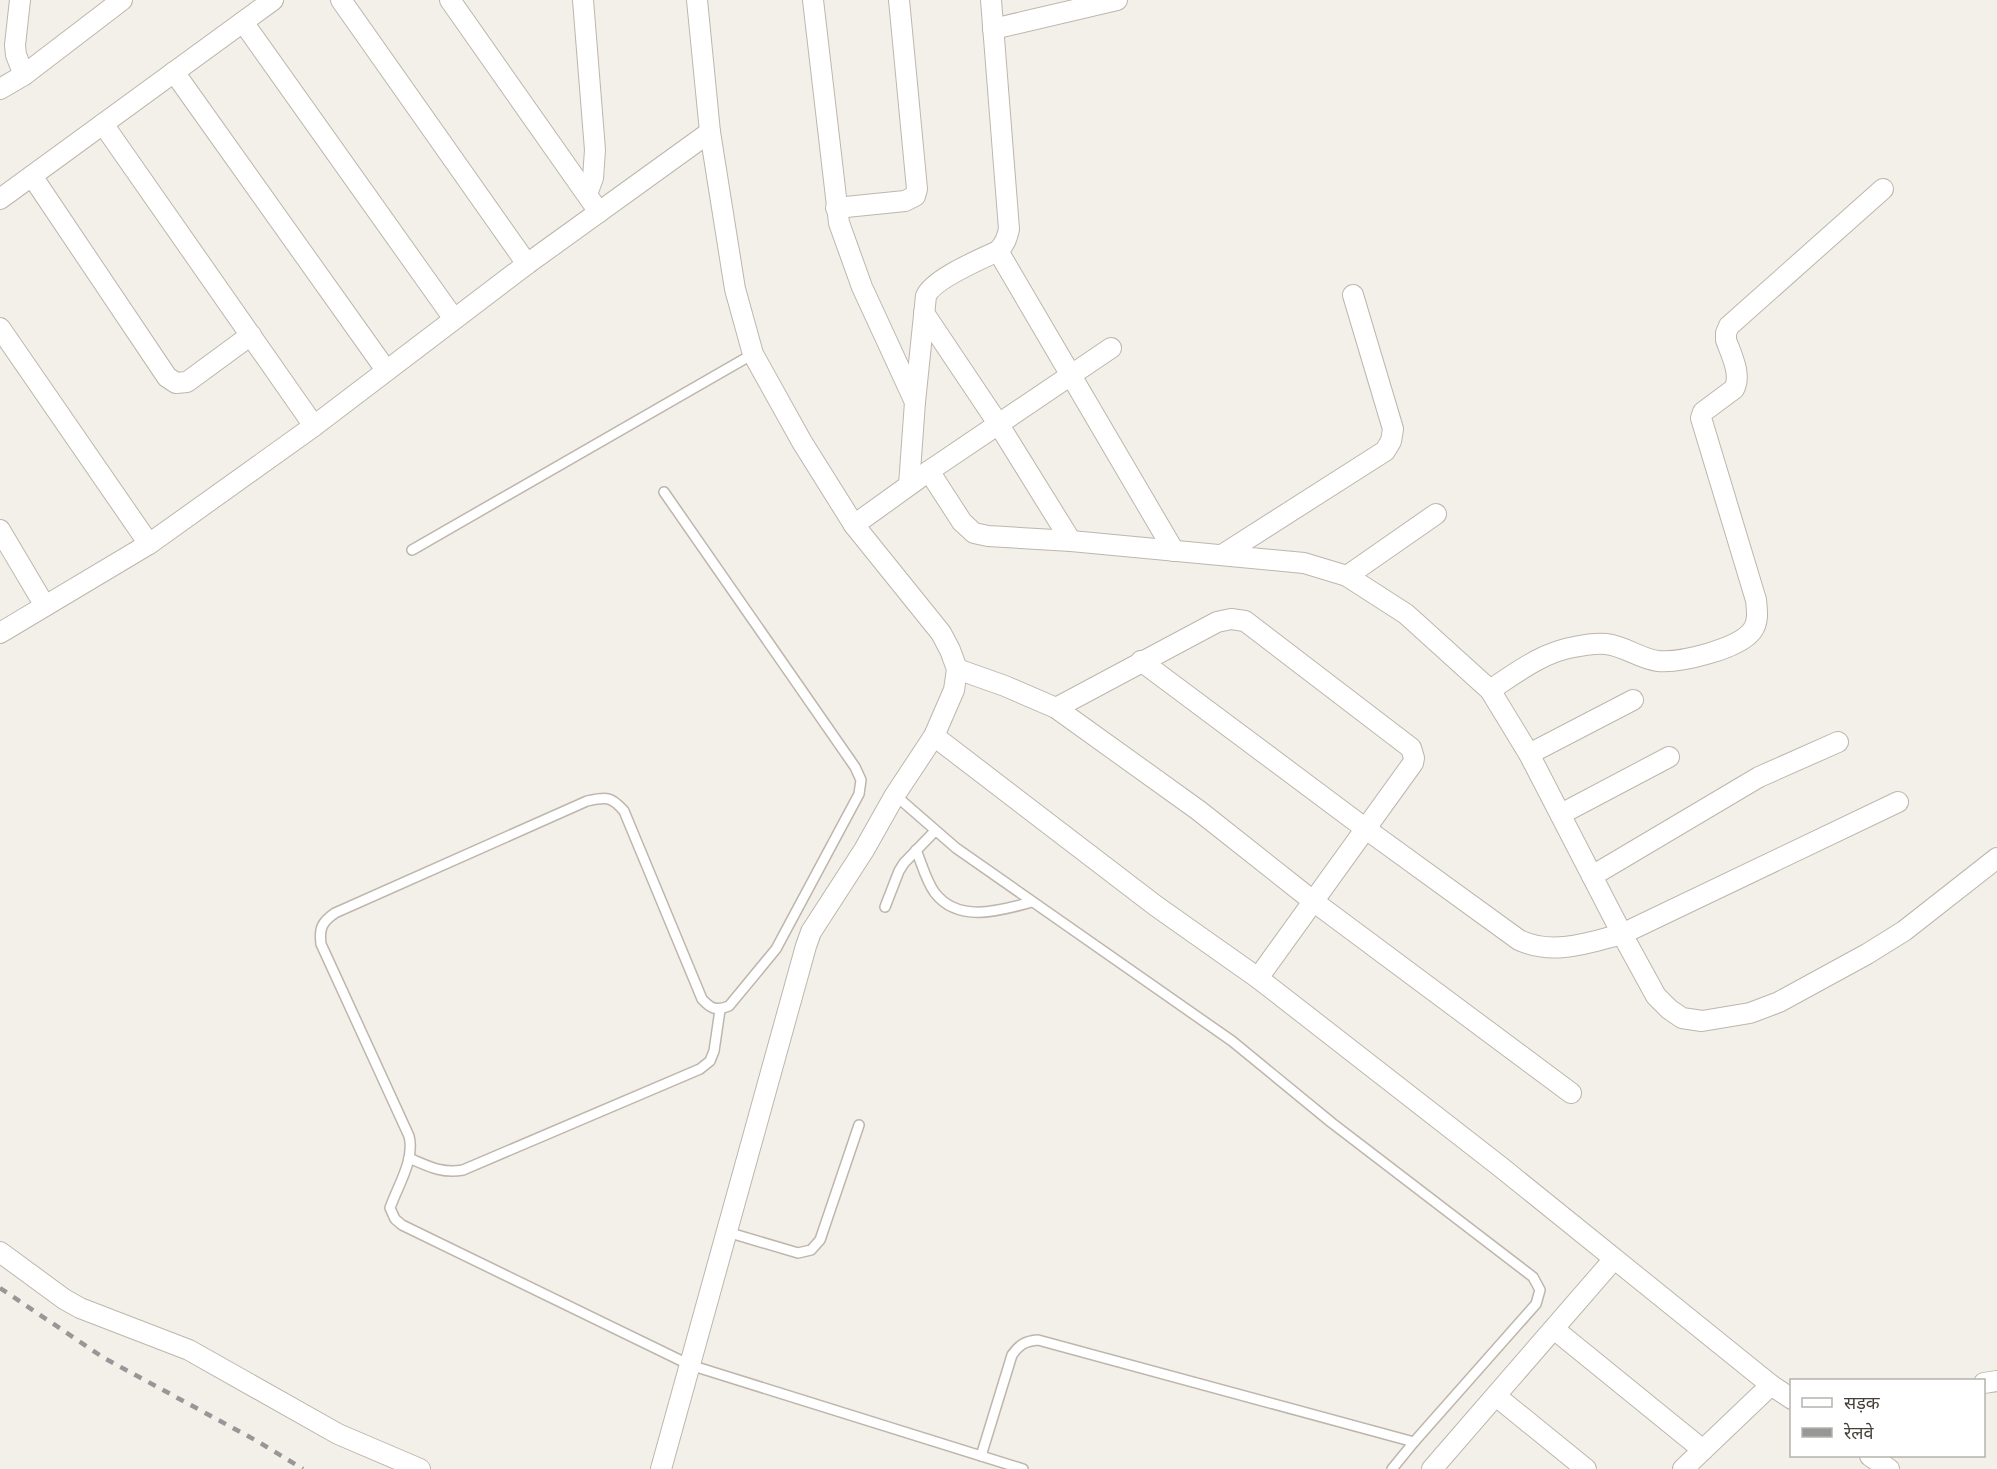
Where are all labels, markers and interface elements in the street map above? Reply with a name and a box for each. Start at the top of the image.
legend [1790,1379,1985,1457]
text: सड़क [1844,1392,1881,1414]
text: रेलवे [1843,1422,1875,1444]

